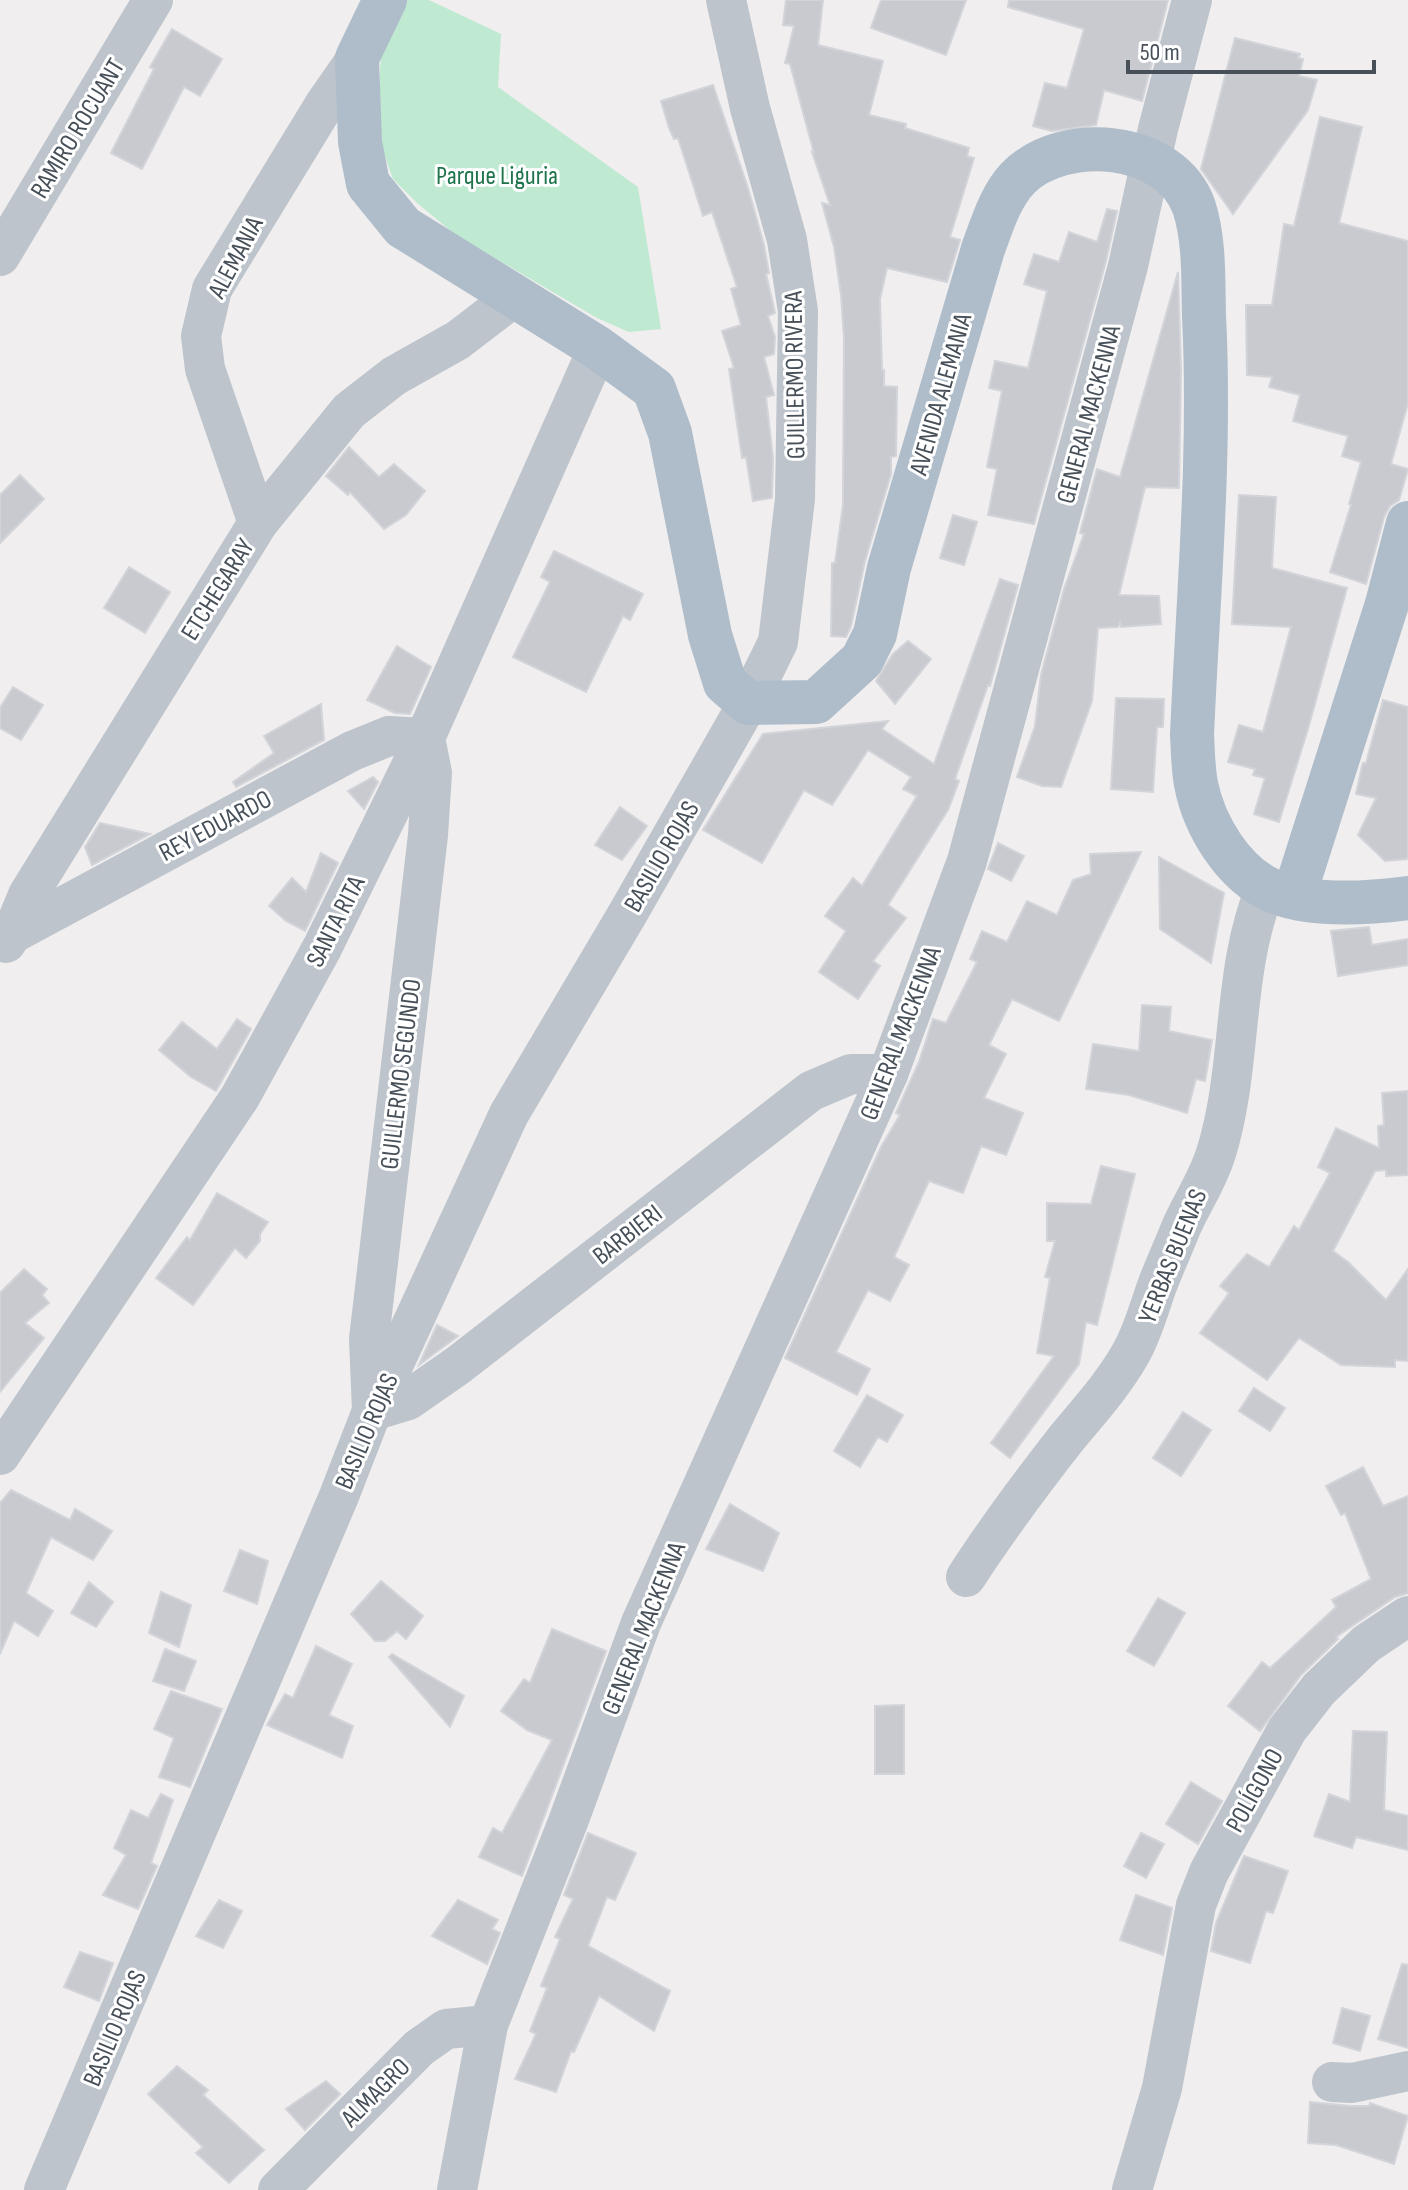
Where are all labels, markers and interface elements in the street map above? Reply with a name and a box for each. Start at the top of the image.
scale bar [1128,24,1374,74]
text: 50 m [1140,38,1180,67]
street label: RAMIRO ROCUANT [24,53,132,204]
park label: Parque Liguria [436,161,558,192]
street label: ALEMANIA [202,211,271,305]
street label: GUILLERMO RIVERA [779,290,812,459]
street label: AVENIDA ALEMANIA [903,309,980,480]
street label: GENERAL MACKENNA [1051,321,1128,507]
street label: ETCHEGARAY [175,533,262,646]
street label: REY EDUARDO [154,784,277,869]
street label: BASILIO ROJAS [618,796,706,918]
street label: SANTA RITA [300,870,373,972]
street label: GENERAL MACKENNA [854,942,949,1125]
street label: GUILLERMO SEGUNDO [374,977,429,1171]
street label: YERBAS BUENAS [1132,1185,1214,1328]
street label: BARBIERI [587,1199,669,1272]
street label: BASILIO ROJAS [329,1369,406,1494]
street label: GENERAL MACKENNA [596,1537,693,1719]
street label: POLÍGONO [1220,1744,1291,1838]
street label: BASILIO ROJAS [77,1966,154,2091]
street label: ALMAGRO [334,2052,417,2135]

